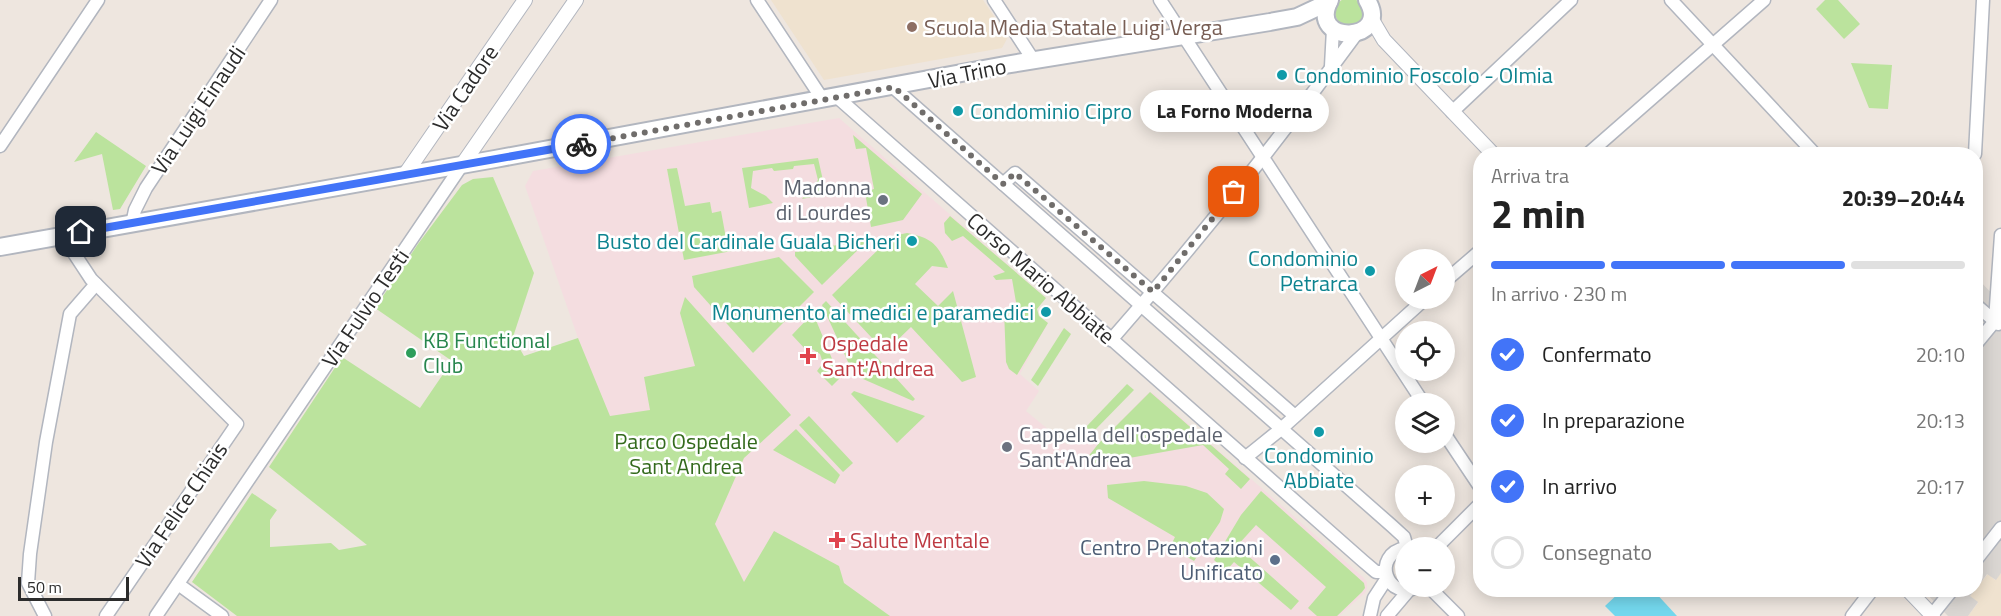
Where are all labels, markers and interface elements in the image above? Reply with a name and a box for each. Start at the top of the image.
place label: Scuola Media Statale Luigi Verga [924,10,1223,44]
marker: Scuola Media Statale Luigi Verga [905,20,919,34]
street label: Via Cadore [423,38,507,138]
street label: Via Luigi Einaudi [142,39,254,181]
street label: Via Trino [925,49,1009,97]
place label: Condominio Foscolo - Olmia [1294,58,1553,92]
marker: Condominio Foscolo - Olmia [1275,68,1289,82]
callout: La Forno Moderna [1140,90,1328,132]
place label: Condominio Cipro [970,94,1132,128]
text: La Forno Moderna [1156,95,1313,126]
marker: Condominio Cipro [951,104,965,118]
courier [551,114,611,174]
icon: bike [565,128,598,161]
text: Arriva tra [1491,160,1569,191]
pin [1208,166,1259,217]
place label: Madonna di Lourdes [776,170,871,229]
icon: bag [1217,175,1250,208]
text: 20:39–20:44 [1842,181,1965,215]
text: 2 min [1491,184,1586,243]
marker: Madonna di Lourdes [876,193,890,207]
street label: Corso Mario Abbiate [959,204,1123,352]
pin [55,206,106,257]
icon: home [64,215,97,248]
place label: Busto del Cardinale Guala Bicheri [597,224,900,258]
marker: Busto del Cardinale Guala Bicheri [905,234,919,248]
place label: Condominio Petrarca [1248,241,1358,300]
street label: Via Fulvio Testi [313,242,417,374]
north arrow [1395,249,1455,309]
map controls [1395,249,1455,597]
marker: Condominio Petrarca [1363,264,1377,278]
text: In arrivo · 230 m [1491,278,1627,309]
place label: Monumento ai medici e paramedici [712,295,1034,329]
marker: Monumento ai medici e paramedici [1039,305,1053,319]
button: locate [1395,321,1455,381]
place label: KB Functional Club [423,323,550,382]
place label: Ospedale Sant'Andrea [822,326,934,385]
text: Confermato [1542,337,1652,371]
icon: check [1491,338,1524,371]
text: 20:10 [1916,339,1965,370]
marker: KB Functional Club [404,346,418,360]
marker: Ospedale Sant'Andrea [799,347,817,365]
button: layers [1395,393,1455,453]
text: In preparazione [1542,403,1685,437]
icon: check [1491,404,1524,437]
text: 20:13 [1916,405,1965,436]
place label: Cappella dell'ospedale Sant'Andrea [1019,417,1223,476]
park label: Parco Ospedale Sant Andrea [614,424,758,483]
marker: Condominio Abbiate [1312,425,1326,439]
street label: Via Felice Chiais [126,435,236,575]
place label: Condominio Abbiate [1264,438,1374,497]
marker: Cappella dell'ospedale Sant'Andrea [1000,440,1014,454]
button: + [1395,465,1455,525]
text: In arrivo [1542,469,1617,503]
icon: check [1491,470,1524,503]
text: 20:17 [1916,471,1965,502]
place label: Salute Mentale [850,523,990,557]
place label: Centro Prenotazioni Unificato [1080,530,1263,589]
marker: Salute Mentale [828,531,846,549]
text: Consegnato [1542,535,1652,569]
button: − [1395,537,1455,597]
marker: Centro Prenotazioni Unificato [1268,553,1282,567]
scale bar [18,574,129,602]
text: 50 m [27,575,62,599]

